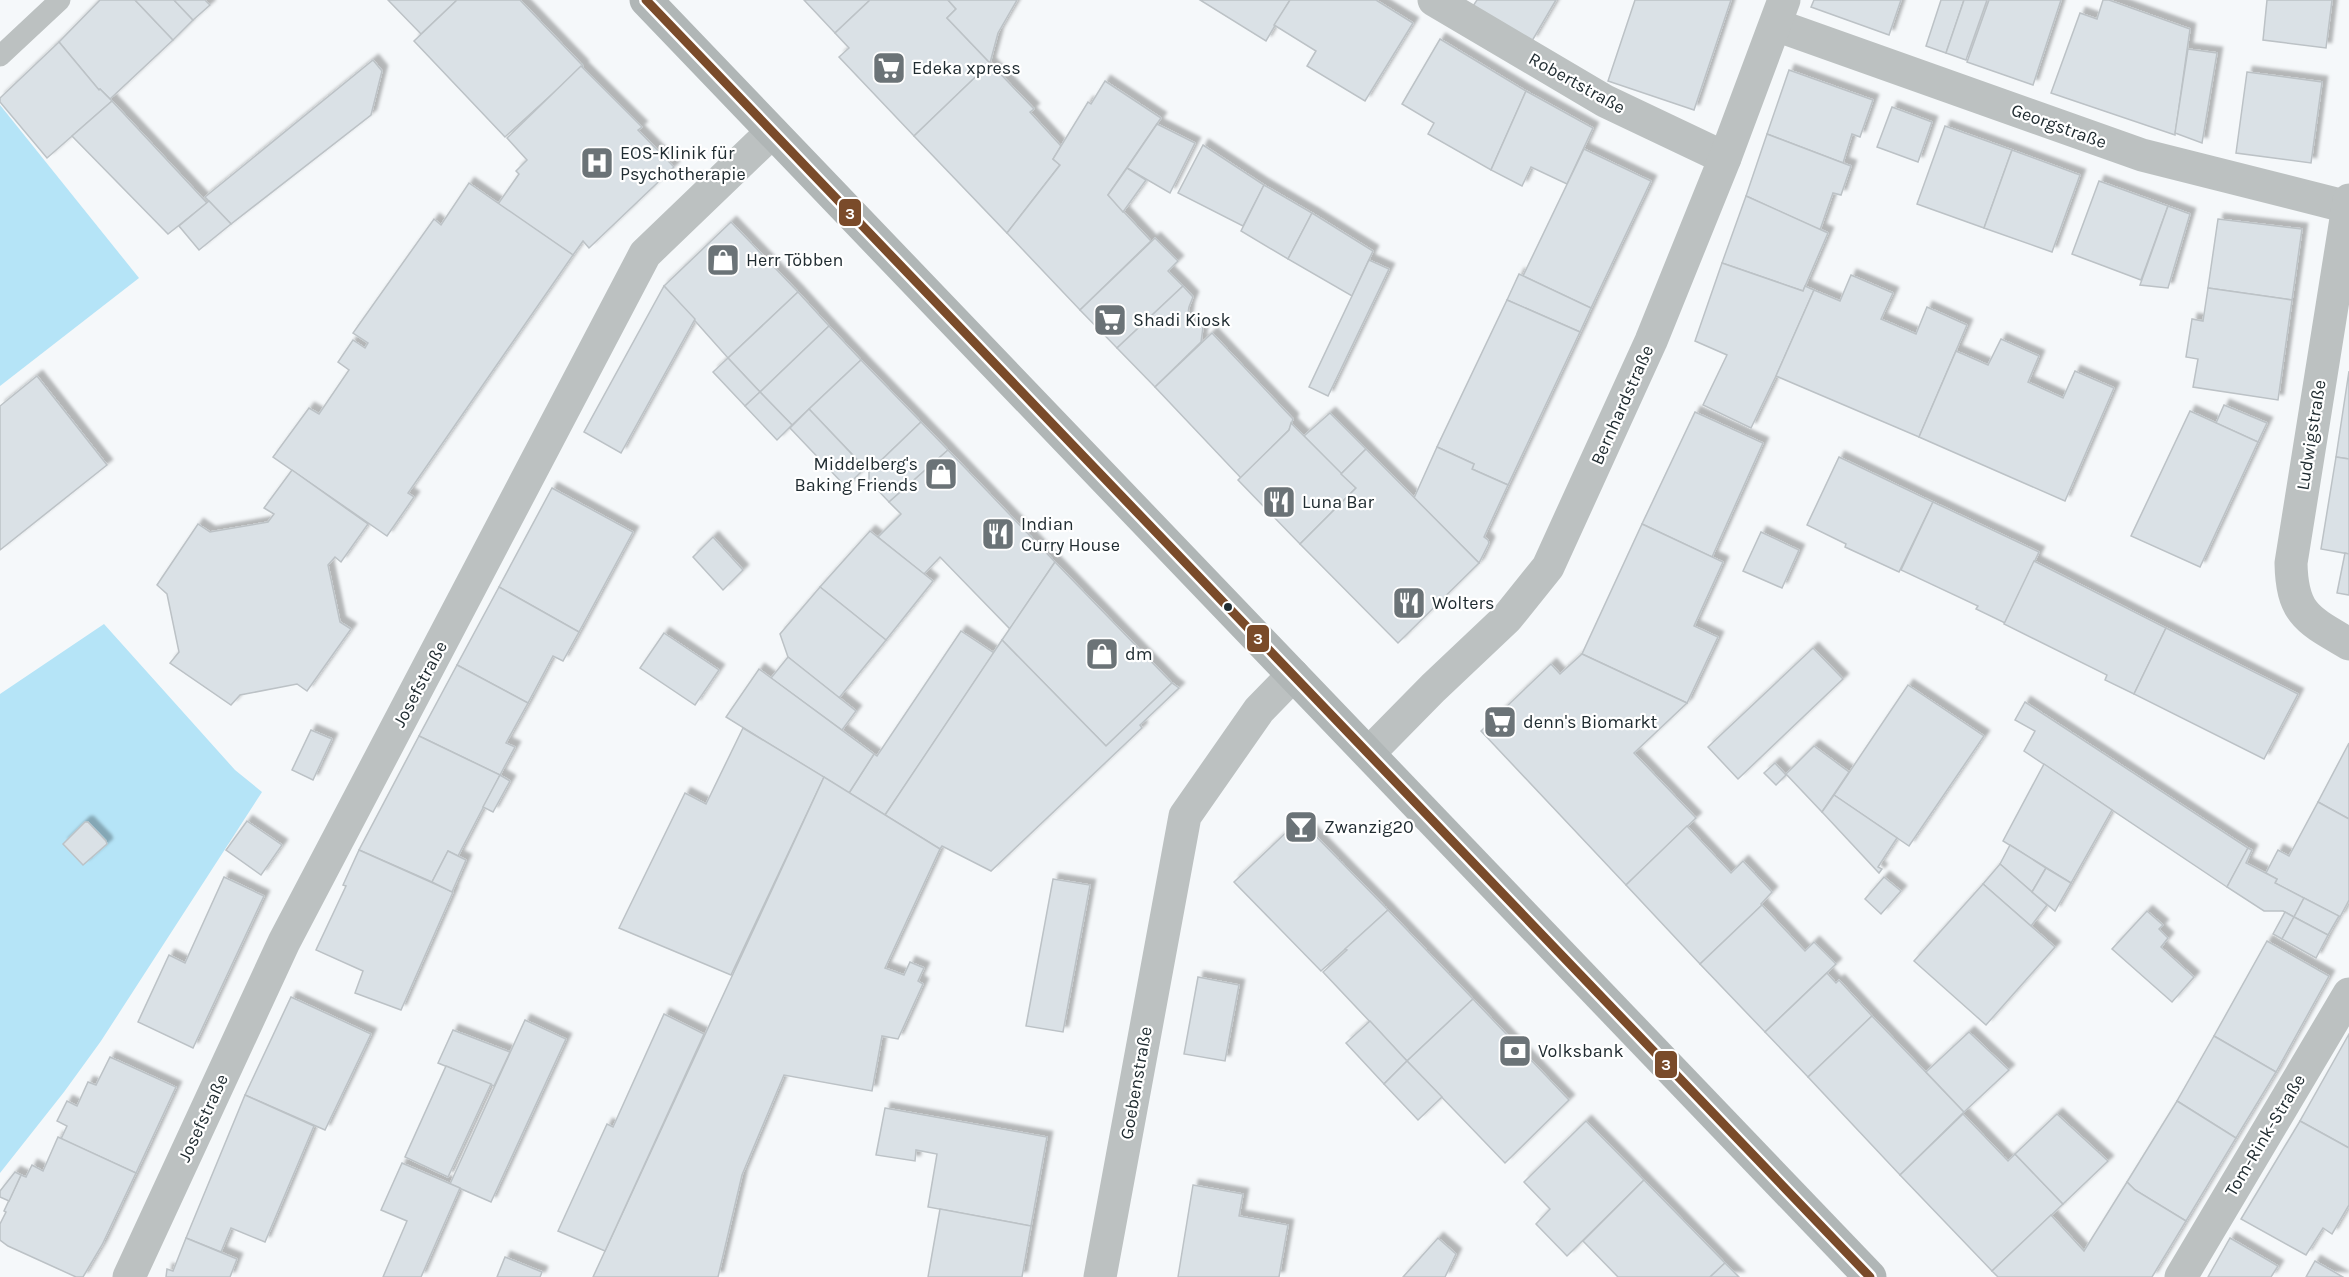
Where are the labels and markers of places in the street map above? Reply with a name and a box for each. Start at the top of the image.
supermarket icon: Edeka xpress [871,50,907,86]
place label: Edeka xpress [912,57,1021,79]
place label: EOS-Klinik für Psychotherapie [620,142,746,185]
hospital icon: EOS-Klinik für Psychotherapie [579,145,615,181]
shop icon: Herr Többen [705,242,741,278]
place label: Herr Többen [746,249,843,271]
supermarket icon: Shadi Kiosk [1092,302,1128,338]
place label: Shadi Kiosk [1133,309,1231,331]
place label: Middelberg's Baking Friends [795,453,918,496]
shop icon: Middelberg's Baking Friends [923,456,959,492]
restaurant icon: Luna Bar [1261,484,1297,520]
place label: Luna Bar [1302,491,1374,513]
place label: Indian Curry House [1021,513,1120,556]
restaurant icon: Indian Curry House [980,516,1016,552]
restaurant icon: Wolters [1391,585,1427,621]
place label: Wolters [1432,592,1494,614]
unlabelled marker [1222,601,1234,613]
shop icon: dm [1084,636,1120,672]
place label: dm [1125,643,1153,665]
supermarket icon: denn's Biomarkt [1482,704,1518,740]
place label: denn's Biomarkt [1523,711,1658,733]
bar icon: Zwanzig20 [1283,809,1319,845]
place label: Zwanzig20 [1324,816,1414,838]
bank icon: Volksbank [1497,1033,1533,1069]
place label: Volksbank [1538,1040,1624,1062]

